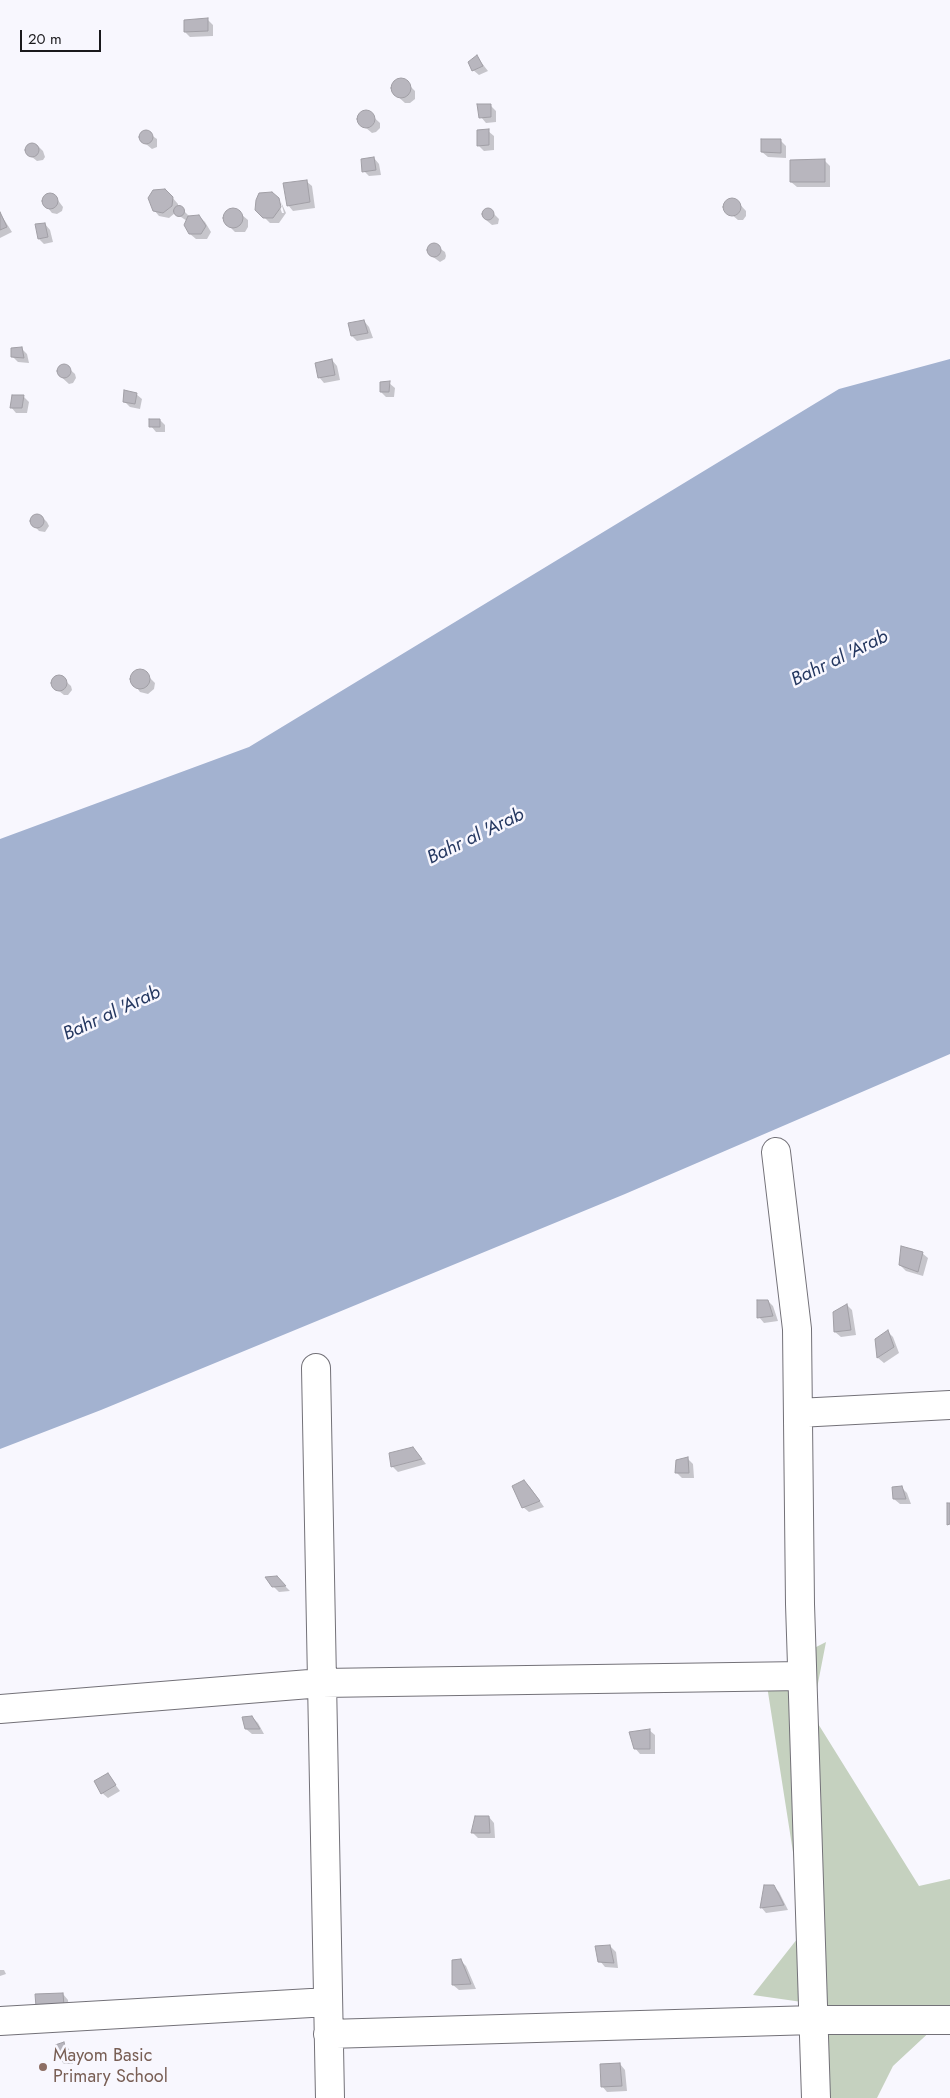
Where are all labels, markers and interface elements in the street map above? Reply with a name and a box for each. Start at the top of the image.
scale bar [22,20,104,52]
text: 20 m [28,28,62,50]
water label: Bahr al 'Arab [788,626,892,692]
water label: Bahr al 'Arab [424,804,528,870]
water label: Bahr al 'Arab [60,982,164,1046]
place label: Mayom Basic Primary School [53,2046,168,2088]
marker: Mayom Basic Primary School [37,2061,49,2073]

